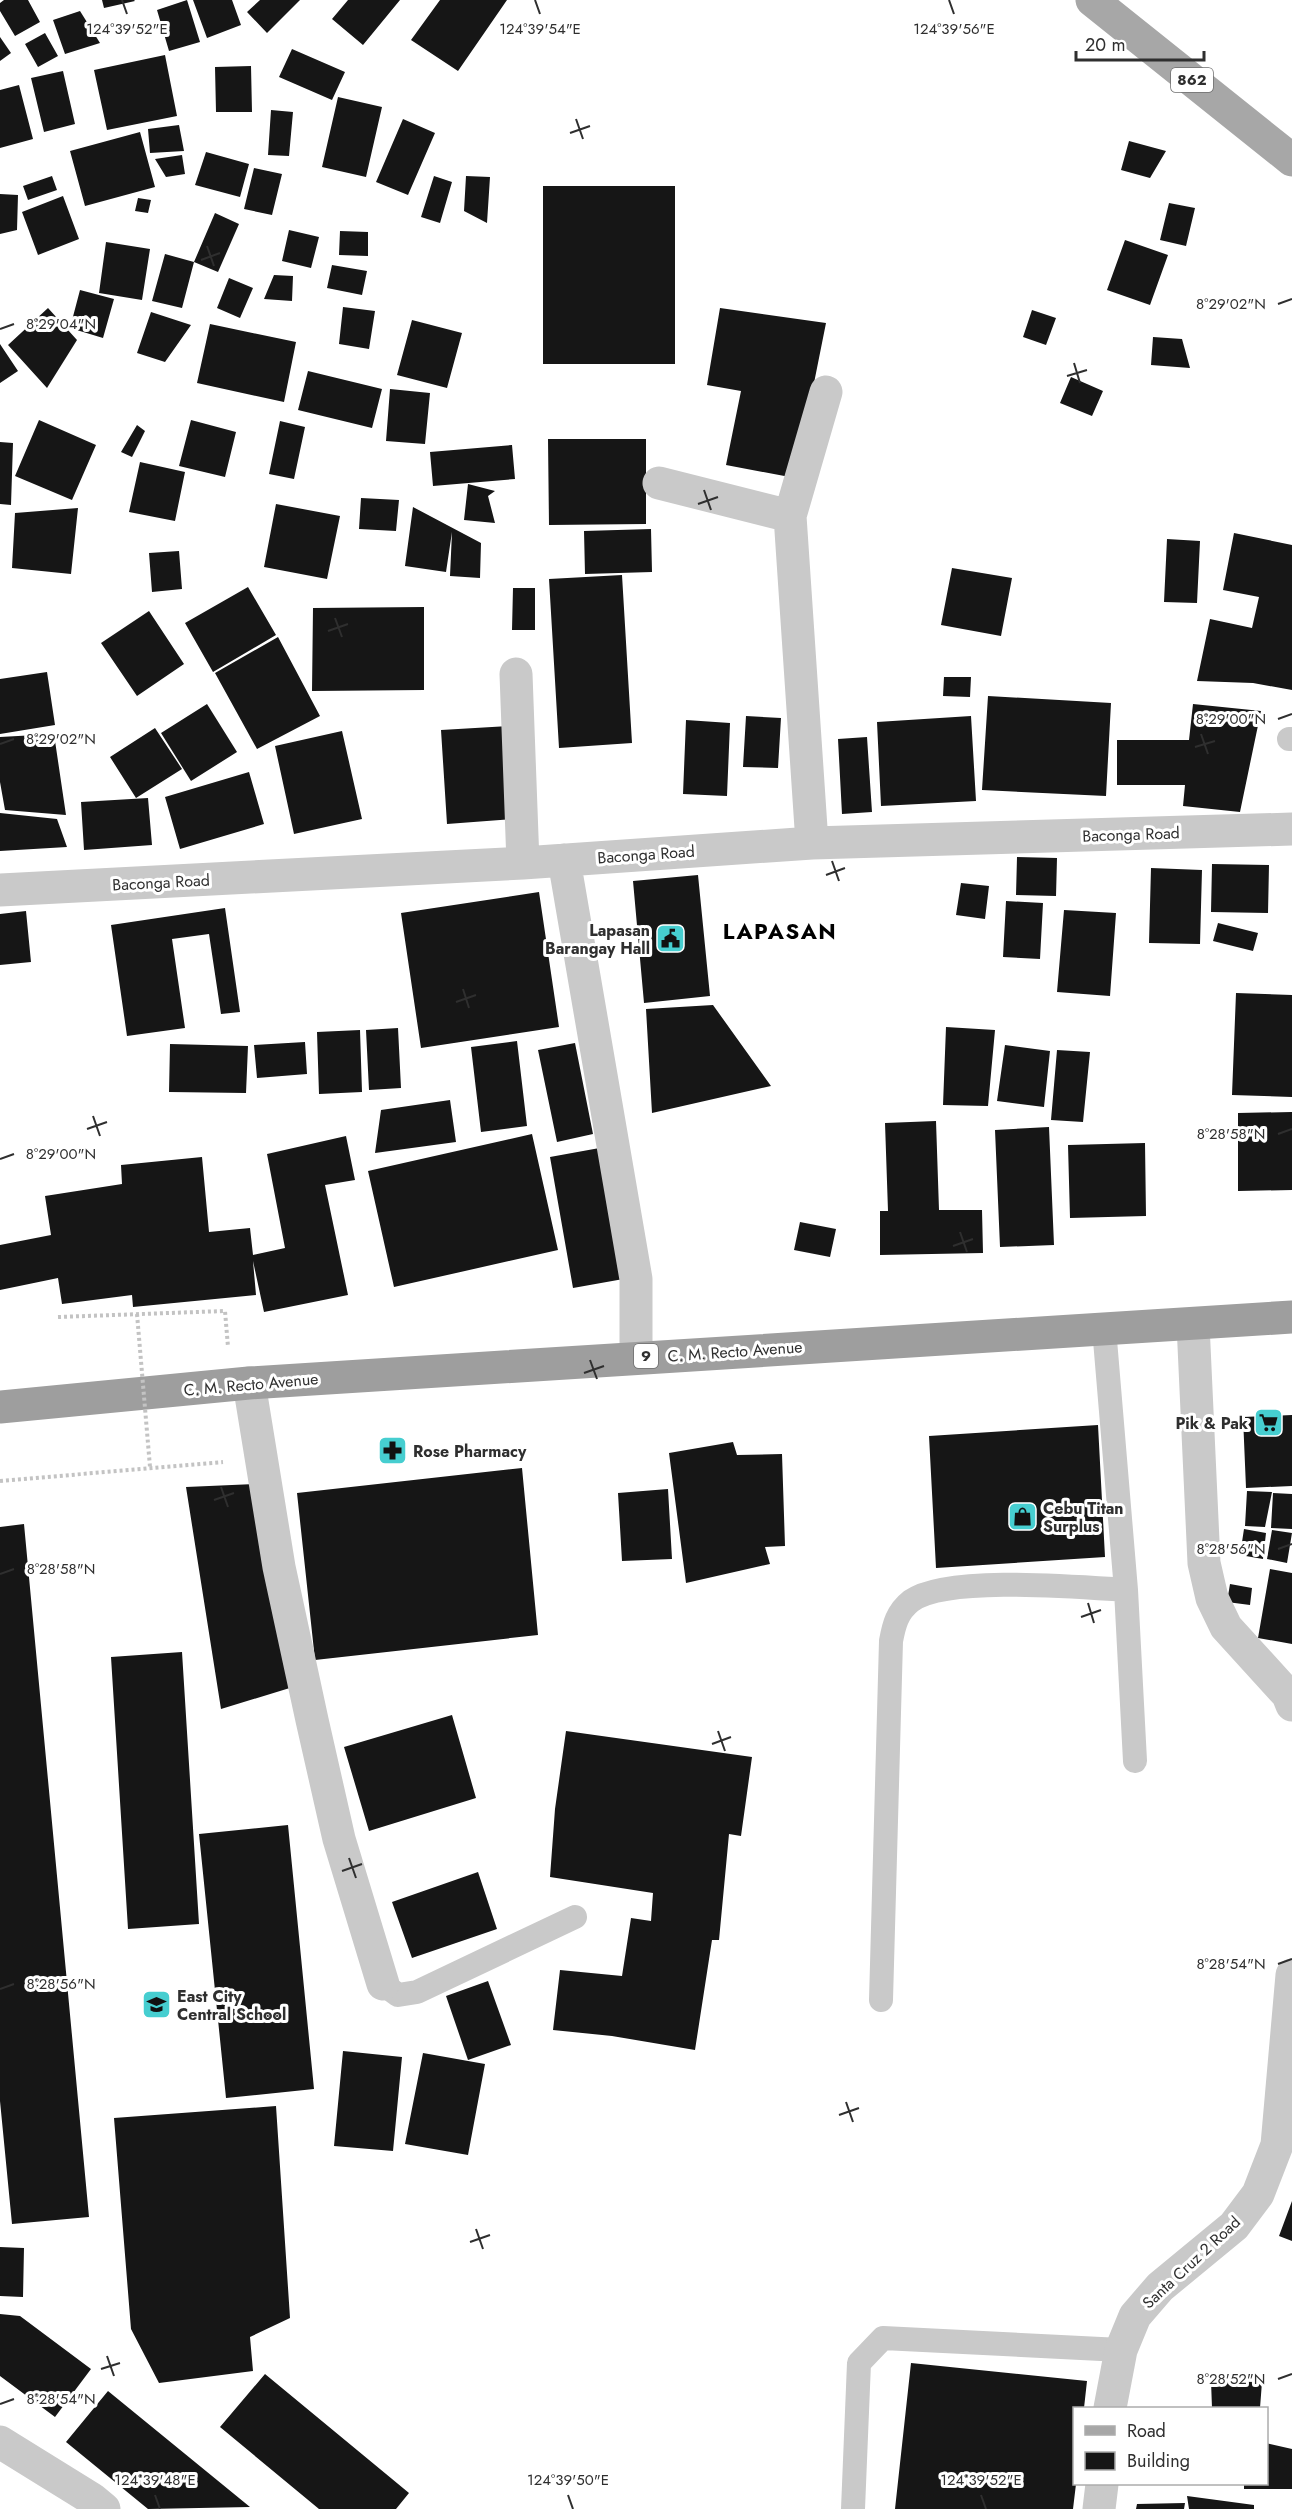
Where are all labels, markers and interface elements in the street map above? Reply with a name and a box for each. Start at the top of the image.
text: 124°39'52"E [86,18,168,40]
text: 124°39'54"E [499,18,581,40]
text: 124°39'56"E [913,18,995,40]
scale bar [1076,24,1204,62]
text: 20 m [1085,32,1125,58]
road number: 862 [1171,68,1213,92]
text: 8°29'02"N [1196,293,1266,315]
text: 8°29'04"N [26,313,96,335]
text: 8°29'00"N [1196,708,1266,730]
text: 8°29'02"N [26,728,96,750]
street label: Baconga Road [1082,821,1180,848]
street label: Baconga Road [597,840,695,869]
street label: Baconga Road [112,868,210,897]
district label: LAPASAN [723,915,837,947]
place label: Lapasan Barangay Hall [545,919,650,960]
public building icon: Lapasan Barangay Hall [655,923,687,955]
text: 8°28'58"N [1197,1123,1265,1145]
text: 8°29'00"N [26,1143,96,1165]
street label: C. M. Recto Avenue [667,1335,803,1368]
road number: 9 [634,1344,658,1368]
street label: C. M. Recto Avenue [183,1367,319,1402]
supermarket icon: Pik & Pak [1253,1407,1285,1439]
place label: Pik & Pak [1175,1412,1249,1435]
pharmacy icon: Rose Pharmacy [376,1435,408,1467]
place label: Rose Pharmacy [413,1440,527,1463]
place label: Cebu Titan Surplus [1043,1497,1124,1538]
shop icon: Cebu Titan Surplus [1006,1501,1038,1533]
text: 8°28'56"N [1196,1538,1266,1560]
text: 8°28'58"N [27,1558,95,1580]
text: 8°28'54"N [1196,1953,1266,1975]
text: 8°28'56"N [26,1973,96,1995]
place label: East City Central School [177,1985,286,2026]
school or university icon: East City Central School [140,1989,172,2021]
street label: Santa Cruz 2 Road [1137,2211,1245,2314]
text: 8°28'52"N [1197,2368,1265,2390]
text: 8°28'54"N [26,2388,96,2410]
legend [1073,2407,1268,2485]
text: Road [1127,2418,1166,2444]
text: Building [1127,2448,1190,2474]
text: 124°39'48"E [114,2469,196,2491]
text: 124°39'50"E [527,2469,609,2491]
text: 124°39'52"E [940,2469,1022,2491]

